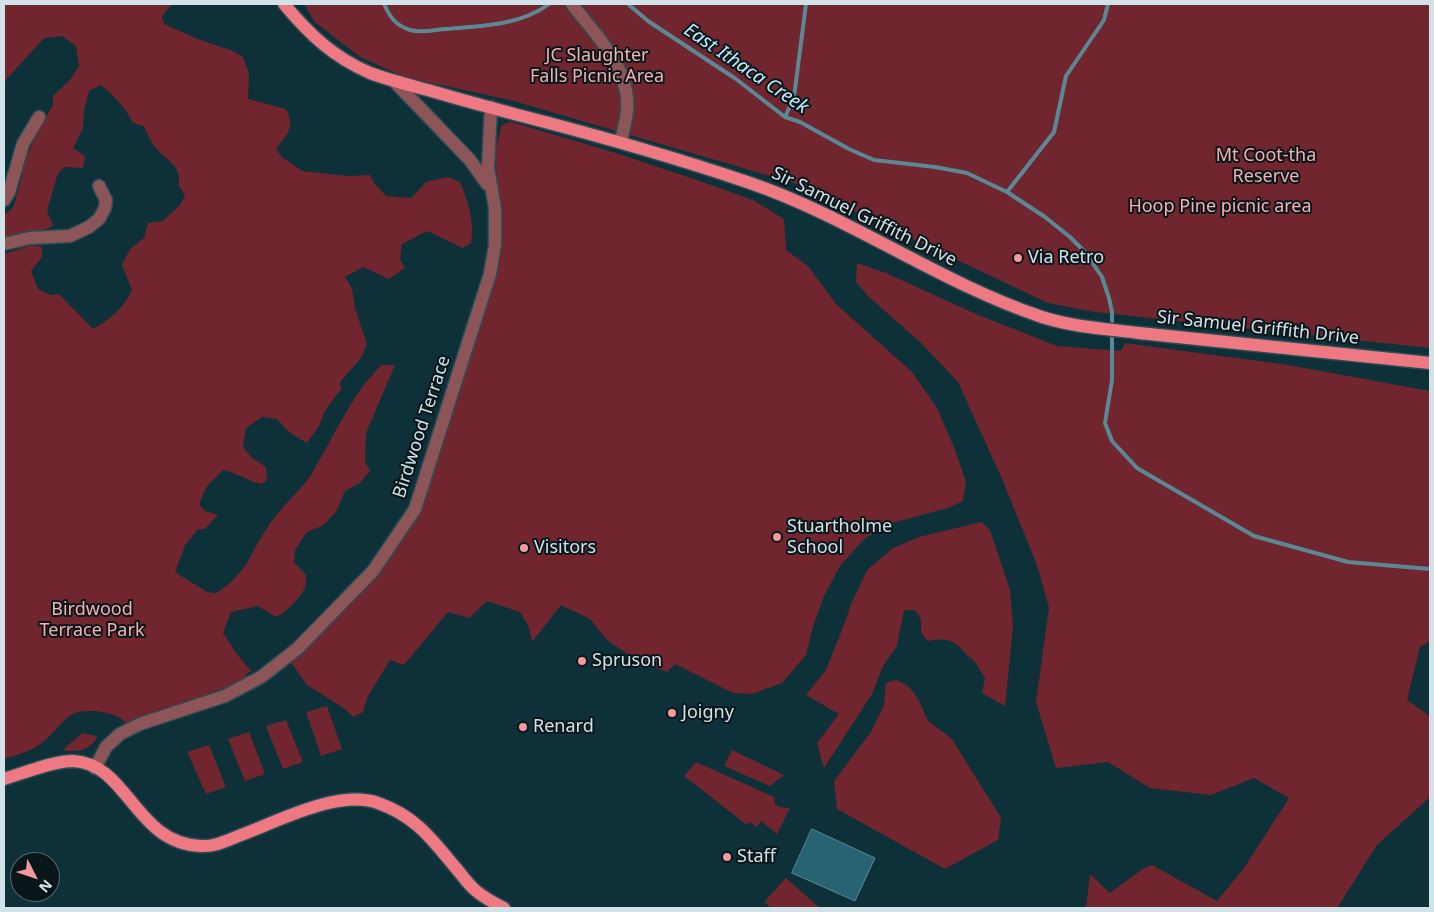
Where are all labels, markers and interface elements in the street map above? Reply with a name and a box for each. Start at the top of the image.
water label: East Ithaca Creek [679,19,813,119]
park label: JC Slaughter Falls Picnic Area [530,45,664,88]
park label: Mt Coot-tha Reserve [1216,145,1316,188]
street label: Sir Samuel Griffith Drive [768,163,960,271]
park label: Hoop Pine picnic area [1128,196,1312,218]
place label: Via Retro [1028,247,1104,269]
marker: Via Retro [1012,252,1024,264]
street label: Sir Samuel Griffith Drive [1156,307,1360,349]
street label: Birdwood Terrace [389,353,455,501]
place label: Stuartholme School [787,516,892,558]
marker: Stuartholme School [771,531,783,543]
place label: Visitors [534,537,596,559]
marker: Visitors [518,542,530,554]
park label: Birdwood Terrace Park [39,599,145,642]
place label: Spruson [592,650,662,672]
marker: Spruson [576,655,588,667]
place label: Joigny [682,702,734,724]
marker: Joigny [666,707,678,719]
place label: Renard [533,716,594,738]
marker: Renard [517,721,529,733]
place label: Staff [737,846,776,868]
marker: Staff [721,851,733,863]
north arrow [10,852,60,902]
text: N [35,876,57,897]

